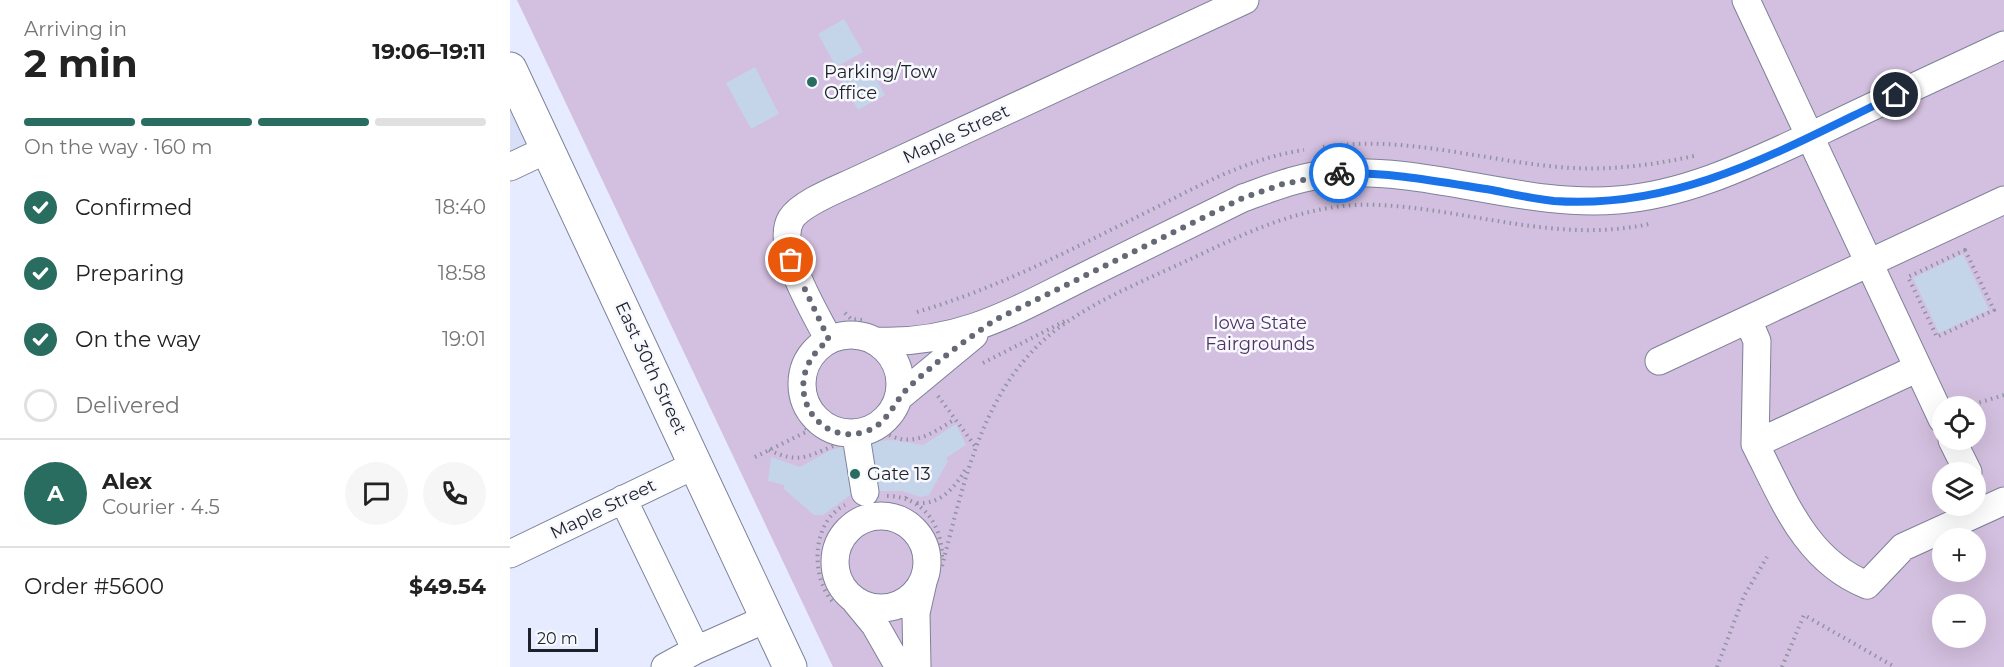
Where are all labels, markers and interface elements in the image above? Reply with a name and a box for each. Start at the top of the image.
text: Arriving in [24,17,127,41]
text: 19:06–19:11 [372,38,486,65]
text: 2 min [24,39,138,87]
place label: Parking/Tow Office [824,61,937,104]
pin [1870,69,1921,120]
marker: Parking/Tow Office [805,75,819,89]
icon: home [1879,78,1912,111]
street label: Maple Street [899,100,1013,168]
text: On the way · 160 m [24,135,213,159]
courier [1309,143,1369,203]
icon: bike [1323,157,1356,190]
icon: check [24,191,57,224]
text: Confirmed [75,194,192,221]
text: 18:40 [435,195,486,219]
pin [765,234,816,285]
icon: bag [774,243,807,276]
icon: check [24,257,57,290]
text: Preparing [75,260,184,287]
text: 18:58 [438,261,486,285]
street label: East 30th Street [611,298,691,438]
park label: Iowa State Fairgrounds [1205,312,1315,355]
icon: check [24,323,57,356]
text: On the way [75,326,200,353]
text: 19:01 [442,327,486,351]
text: Delivered [75,392,180,419]
map controls [1932,396,1986,648]
button: locate [1932,396,1986,450]
button: chat [345,462,408,525]
button: phone [423,462,486,525]
button: layers [1932,462,1986,516]
place label: Gate 13 [867,463,931,485]
marker: Gate 13 [848,467,862,481]
text: Alex [102,468,152,495]
street label: Maple Street [547,474,659,544]
text: A [47,480,64,507]
text: Courier · 4.5 [102,495,220,519]
button: + [1932,528,1986,582]
text: Order #5600 [24,573,164,600]
text: $49.54 [409,573,486,600]
button: − [1932,594,1986,648]
scale bar [528,625,598,652]
text: 20 m [537,629,578,648]

